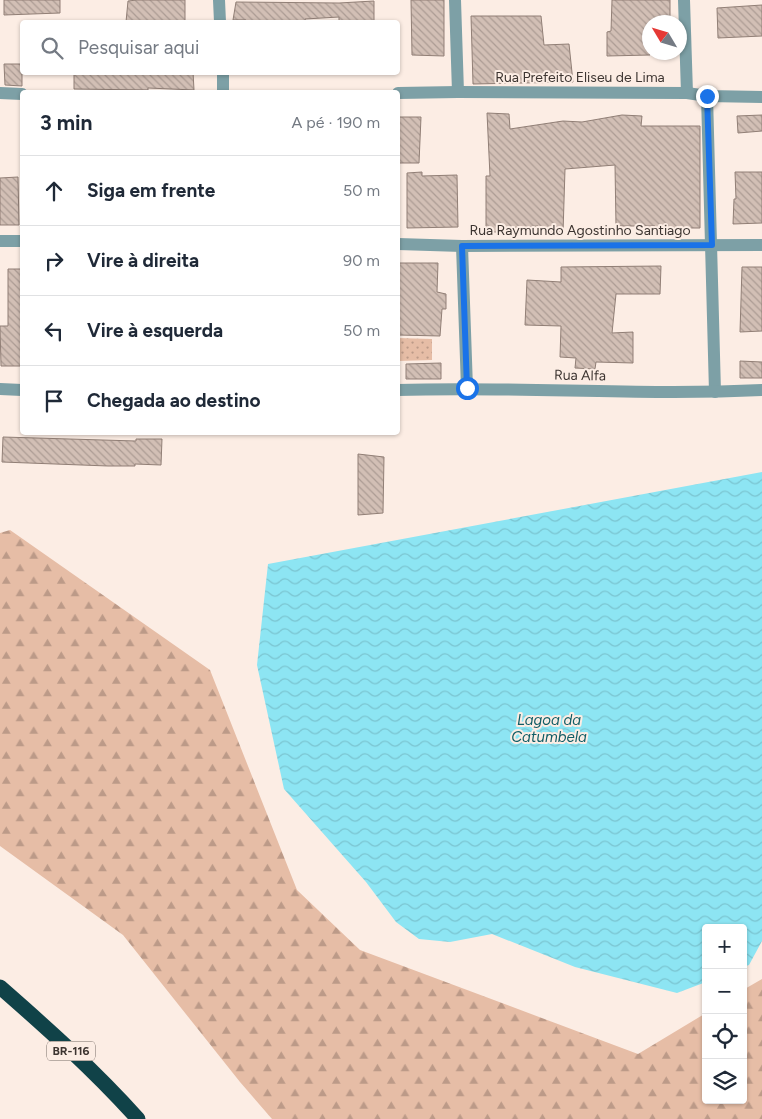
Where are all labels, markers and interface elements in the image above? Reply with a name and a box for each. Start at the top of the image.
north arrow [642,15,687,60]
search box [20,20,400,75]
icon: search [38,34,66,62]
text: Pesquisar aqui [78,36,199,59]
street label: Rua Prefeito Eliseu de Lima [495,69,665,86]
route end [696,85,719,108]
text: 3 min [40,110,92,135]
text: A pé · 190 m [292,113,380,132]
icon: ahead [40,177,68,205]
text: Siga em frente [87,179,215,202]
text: 50 m [343,181,380,200]
street label: Rua Raymundo Agostinho Santiago [469,222,691,239]
icon: right [40,247,68,275]
text: Vire à direita [87,249,199,272]
text: 90 m [343,251,380,270]
icon: left [40,317,68,345]
text: Vire à esquerda [87,319,223,342]
text: 50 m [343,321,380,340]
street label: Rua Alfa [554,367,606,384]
route start [456,377,479,400]
icon: arrive [40,387,68,415]
text: Chegada ao destino [87,389,260,412]
water label: Lagoa da Catumbela [511,711,587,746]
map controls [702,924,747,1104]
button: + [702,924,747,969]
button: − [702,969,747,1014]
button: locate [702,1014,747,1059]
road number: BR-116 [47,1042,95,1060]
button: layers [702,1059,747,1104]

